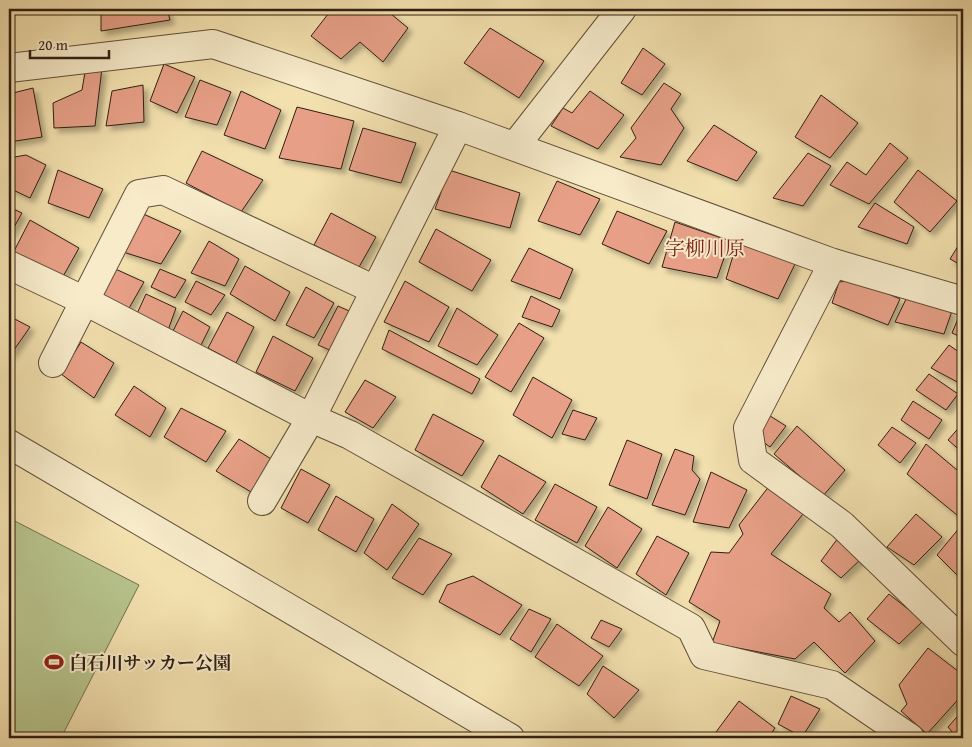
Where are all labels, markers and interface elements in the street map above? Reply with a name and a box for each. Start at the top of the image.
scale bar [30,28,109,60]
text: 20 m [38,34,69,55]
district label: 字柳川原 [665,233,745,262]
place label: 白石川サッカー公園 [69,649,231,676]
sports icon: 白石川サッカー公園 [43,651,65,673]

